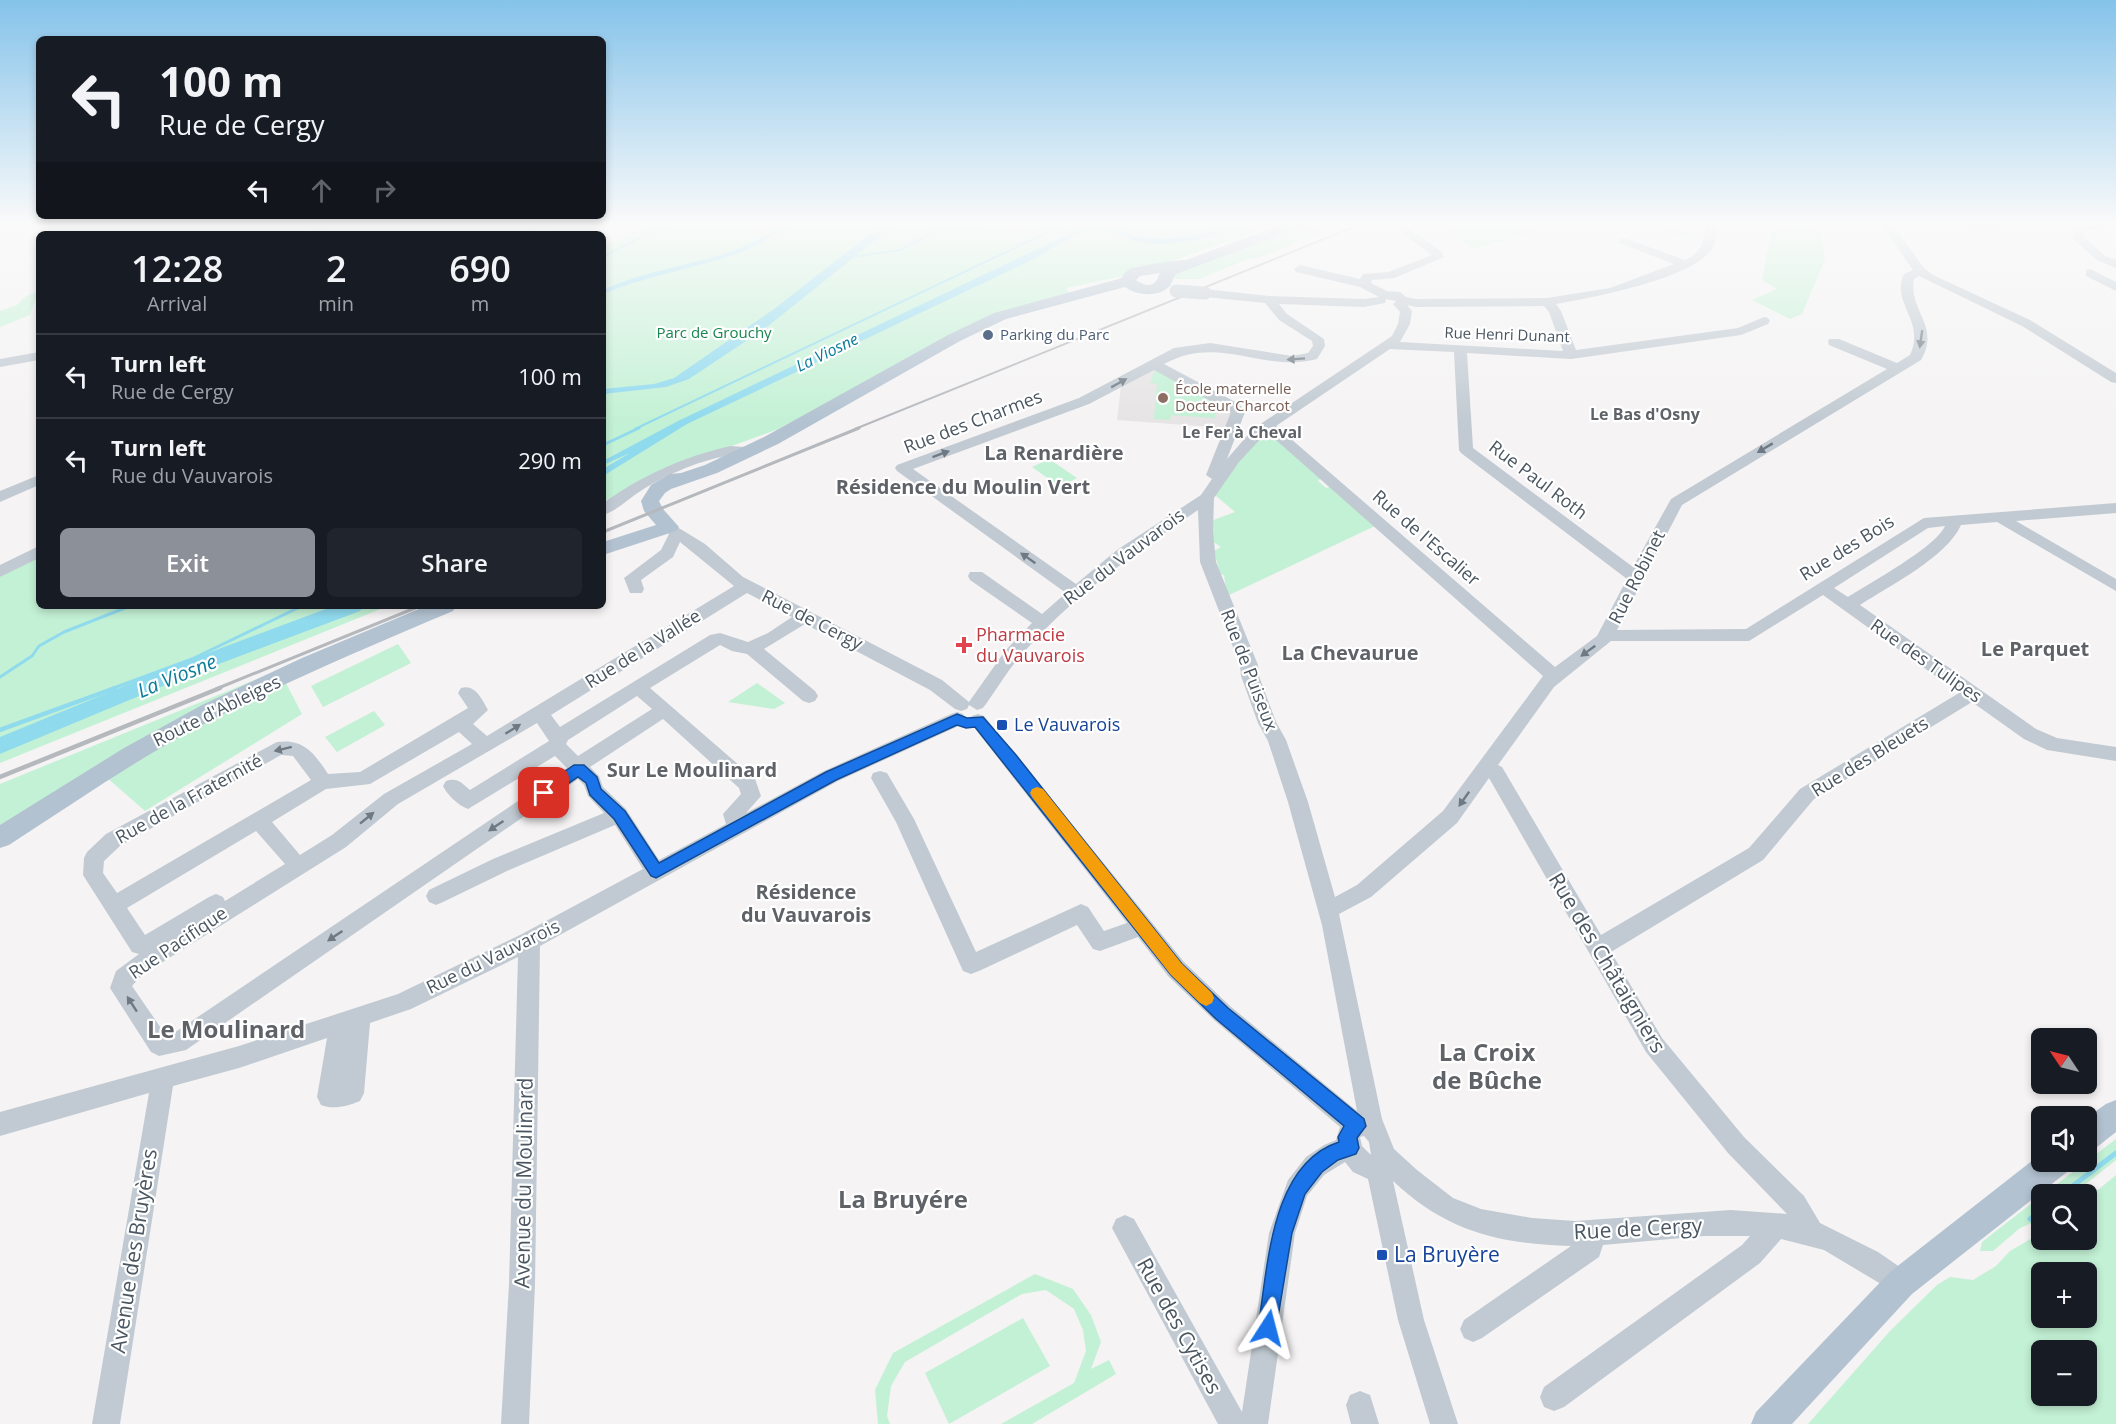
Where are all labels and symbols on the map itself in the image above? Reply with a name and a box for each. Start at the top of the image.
park label: Parc de Grouchy [656,322,772,342]
street label: Rue Henri Dunant [1444,322,1570,346]
place label: Parking du Parc [1000,324,1109,344]
water label: La Viosne [792,327,862,377]
marker: Parking du Parc [981,328,995,342]
one-way arrow [1917,330,1926,349]
one-way arrow [1286,354,1305,363]
one-way arrow [1111,378,1128,388]
place label: École maternelle Docteur Charcot [1175,378,1291,415]
street label: Rue des Charmes [900,384,1045,459]
marker: École maternelle Docteur Charcot [1156,391,1170,405]
district label: Le Bas d'Osny [1590,403,1701,425]
district label: Le Fer à Cheval [1182,421,1302,443]
street label: Rue Paul Roth [1484,434,1593,524]
district label: La Renardière [984,439,1124,466]
one-way arrow [1757,442,1773,453]
one-way arrow [932,449,950,459]
district label: Résidence du Moulin Vert [836,473,1091,500]
street label: Rue de l'Escalier [1368,484,1486,591]
street label: Rue du Vauvarois [1058,503,1189,610]
street label: Rue des Bois [1795,509,1898,586]
street label: Rue Robinet [1602,526,1670,627]
one-way arrow [1021,552,1037,564]
street label: Rue de Cergy [758,583,868,655]
street label: Rue de la Vallée [580,603,705,693]
street label: Rue de Puiseux [1216,605,1284,734]
street label: Rue des Tulipes [1866,613,1987,708]
place label: Pharmacie du Vauvarois [976,622,1085,667]
district label: Le Parquet [1981,635,2089,662]
marker: Pharmacie du Vauvarois [957,638,971,652]
district label: La Chevaurue [1282,639,1418,666]
one-way arrow [1580,645,1596,657]
water label: La Viosne [133,647,221,704]
street label: Route d'Ableiges [149,669,284,751]
street label: Rue des Bleuets [1806,711,1933,802]
place label: Le Vauvarois [1014,712,1120,736]
marker: Le Vauvarois [995,718,1009,732]
one-way arrow [505,724,521,735]
one-way arrow [274,744,292,754]
street label: Rue de la Fraternité [111,748,266,849]
district label: Sur Le Moulinard [607,756,777,783]
pin [518,767,569,818]
one-way arrow [1458,791,1470,807]
one-way arrow [359,812,375,825]
one-way arrow [488,820,504,831]
street label: Rue des Châtaigniers [1543,867,1673,1058]
district label: Résidence du Vauvarois [741,878,871,928]
street label: Rue Pacifique [124,900,231,984]
street label: Rue du Vauvarois [422,913,563,999]
one-way arrow [327,930,343,942]
one-way arrow [127,996,138,1012]
district label: Le Moulinard [147,1012,305,1045]
north arrow [2031,1028,2097,1094]
district label: La Croix de Bûche [1432,1035,1542,1096]
street label: Avenue du Moulinard [507,1077,539,1289]
street label: Avenue des Bruyères [103,1147,163,1355]
district label: La Bruyére [838,1182,968,1215]
street label: Rue de Cergy [1573,1211,1703,1245]
place label: La Bruyère [1394,1240,1500,1268]
marker: La Bruyère [1375,1248,1389,1262]
street label: Rue des Cytises [1131,1252,1229,1399]
position arrow [1236,1296,1300,1360]

